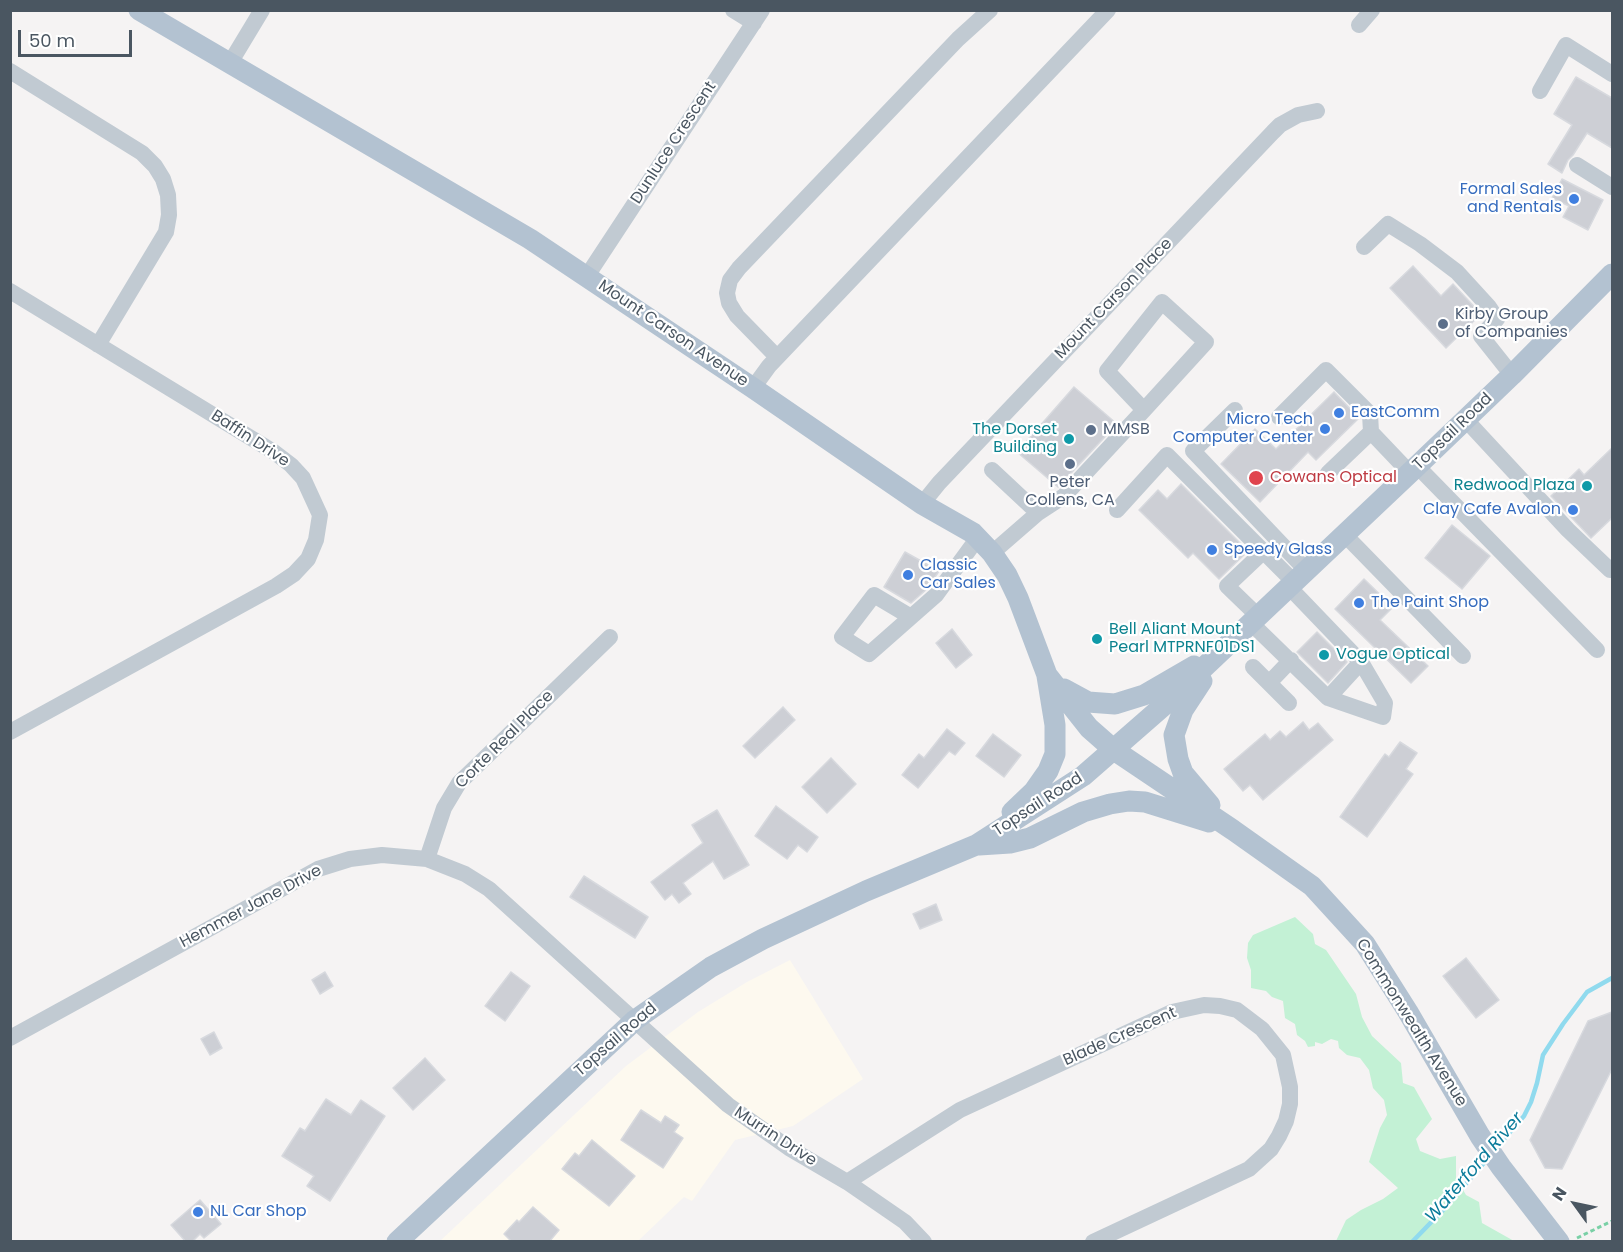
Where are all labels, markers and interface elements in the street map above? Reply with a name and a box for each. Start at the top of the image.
scale bar [21,18,135,56]
text: 50 m [29,28,75,53]
street label: Dunluce Crescent [627,78,721,208]
place label: Formal Sales and Rentals [1460,180,1562,218]
marker: Formal Sales and Rentals [1567,192,1581,206]
street label: Mount Carson Place [1051,235,1177,363]
street label: Mount Carson Avenue [594,277,752,391]
place label: Kirby Group of Companies [1455,305,1568,343]
marker: Kirby Group of Companies [1436,317,1450,331]
street label: Topsail Road [1409,389,1497,475]
place label: EastComm [1351,403,1440,423]
marker: EastComm [1332,406,1346,420]
street label: Baffin Drive [207,407,293,471]
place label: Micro Tech Computer Center [1173,410,1313,448]
place label: The Dorset Building [972,420,1057,458]
place label: MMSB [1103,420,1150,440]
marker: Micro Tech Computer Center [1318,422,1332,436]
marker: MMSB [1084,423,1098,437]
marker: The Dorset Building [1062,432,1076,446]
marker: Peter Collens, CA [1063,457,1077,471]
place label: Cowans Optical [1270,468,1397,488]
marker: Cowans Optical [1247,469,1265,487]
place label: Peter Collens, CA [1025,473,1115,511]
place label: Redwood Plaza [1454,476,1575,496]
marker: Redwood Plaza [1580,479,1594,493]
place label: Clay Cafe Avalon [1423,500,1561,520]
marker: Clay Cafe Avalon [1566,503,1580,517]
place label: Speedy Glass [1224,540,1332,560]
marker: Speedy Glass [1205,543,1219,557]
place label: Classic Car Sales [920,556,996,594]
marker: Classic Car Sales [901,568,915,582]
place label: The Paint Shop [1371,593,1489,613]
marker: The Paint Shop [1352,596,1366,610]
place label: Bell Aliant Mount Pearl MTPRNF01DS1 [1109,620,1255,658]
marker: Bell Aliant Mount Pearl MTPRNF01DS1 [1090,632,1104,646]
place label: Vogue Optical [1336,645,1450,665]
marker: Vogue Optical [1317,648,1331,662]
street label: Corte Real Place [452,687,558,793]
street label: Topsail Road [990,769,1086,841]
street label: Hemmer Jane Drive [177,861,325,953]
street label: Commonwealth Avenue [1351,936,1471,1110]
street label: Topsail Road [571,999,661,1081]
street label: Blade Crescent [1060,1003,1180,1071]
street label: Murrin Drive [730,1103,820,1171]
water label: Waterford River [1421,1108,1529,1228]
north arrow [1545,1174,1605,1234]
text: N [1547,1183,1572,1205]
place label: NL Car Shop [210,1202,307,1222]
marker: NL Car Shop [191,1205,205,1219]

